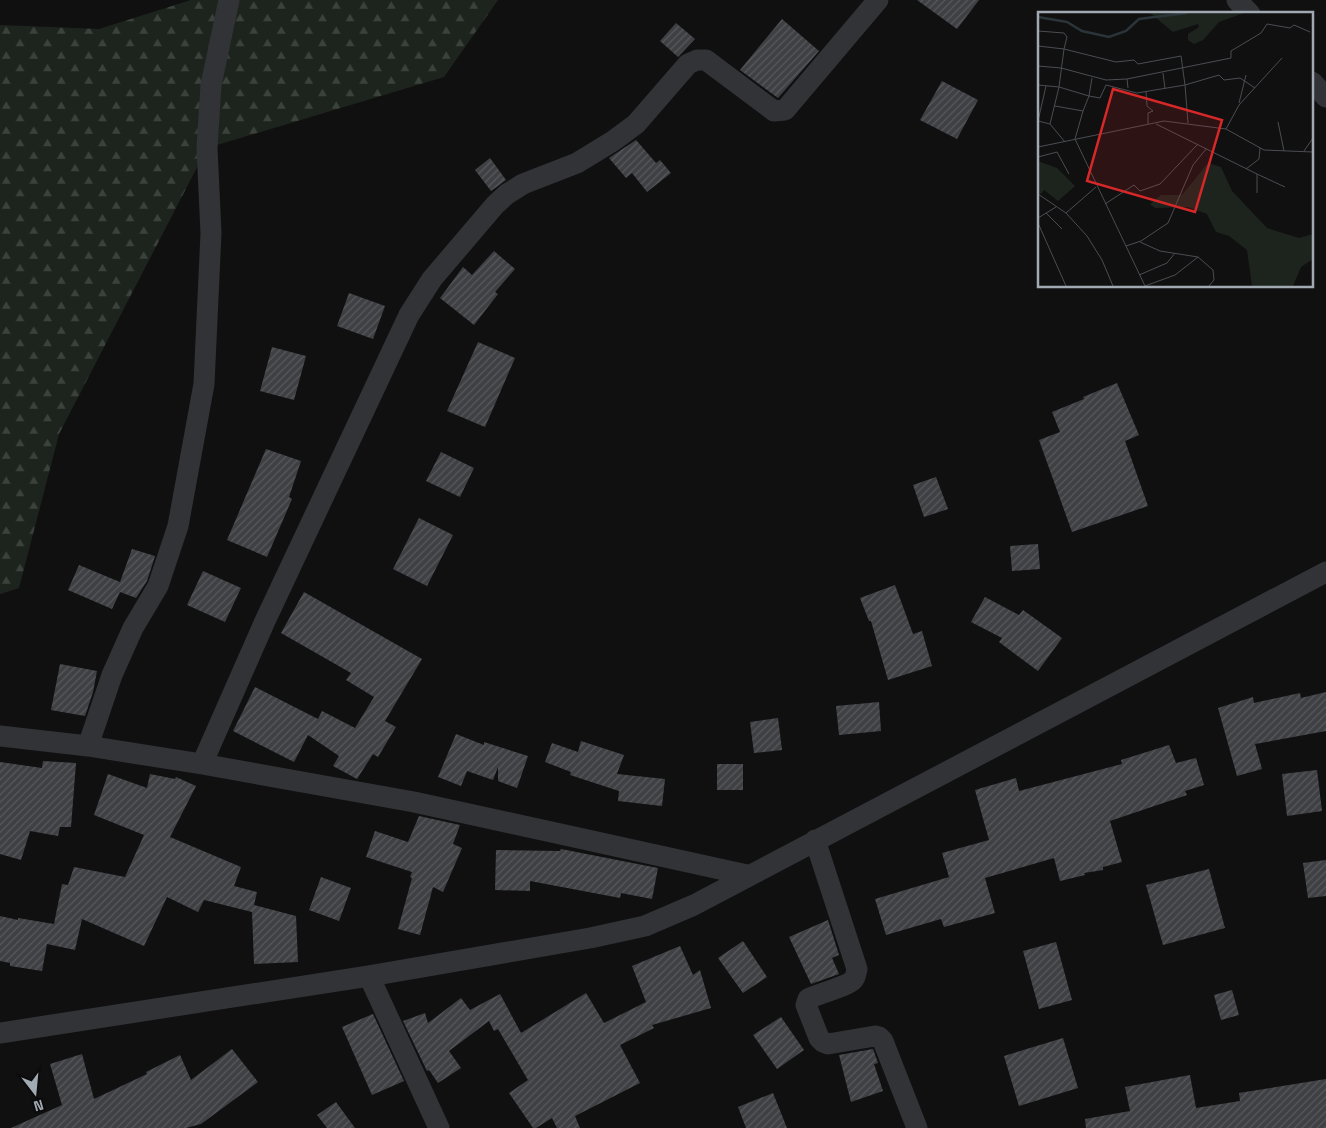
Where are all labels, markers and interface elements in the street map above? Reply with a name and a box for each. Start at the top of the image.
inset map [1038,12,1314,288]
north arrow [10,1068,60,1118]
text: N [32,1096,46,1115]

